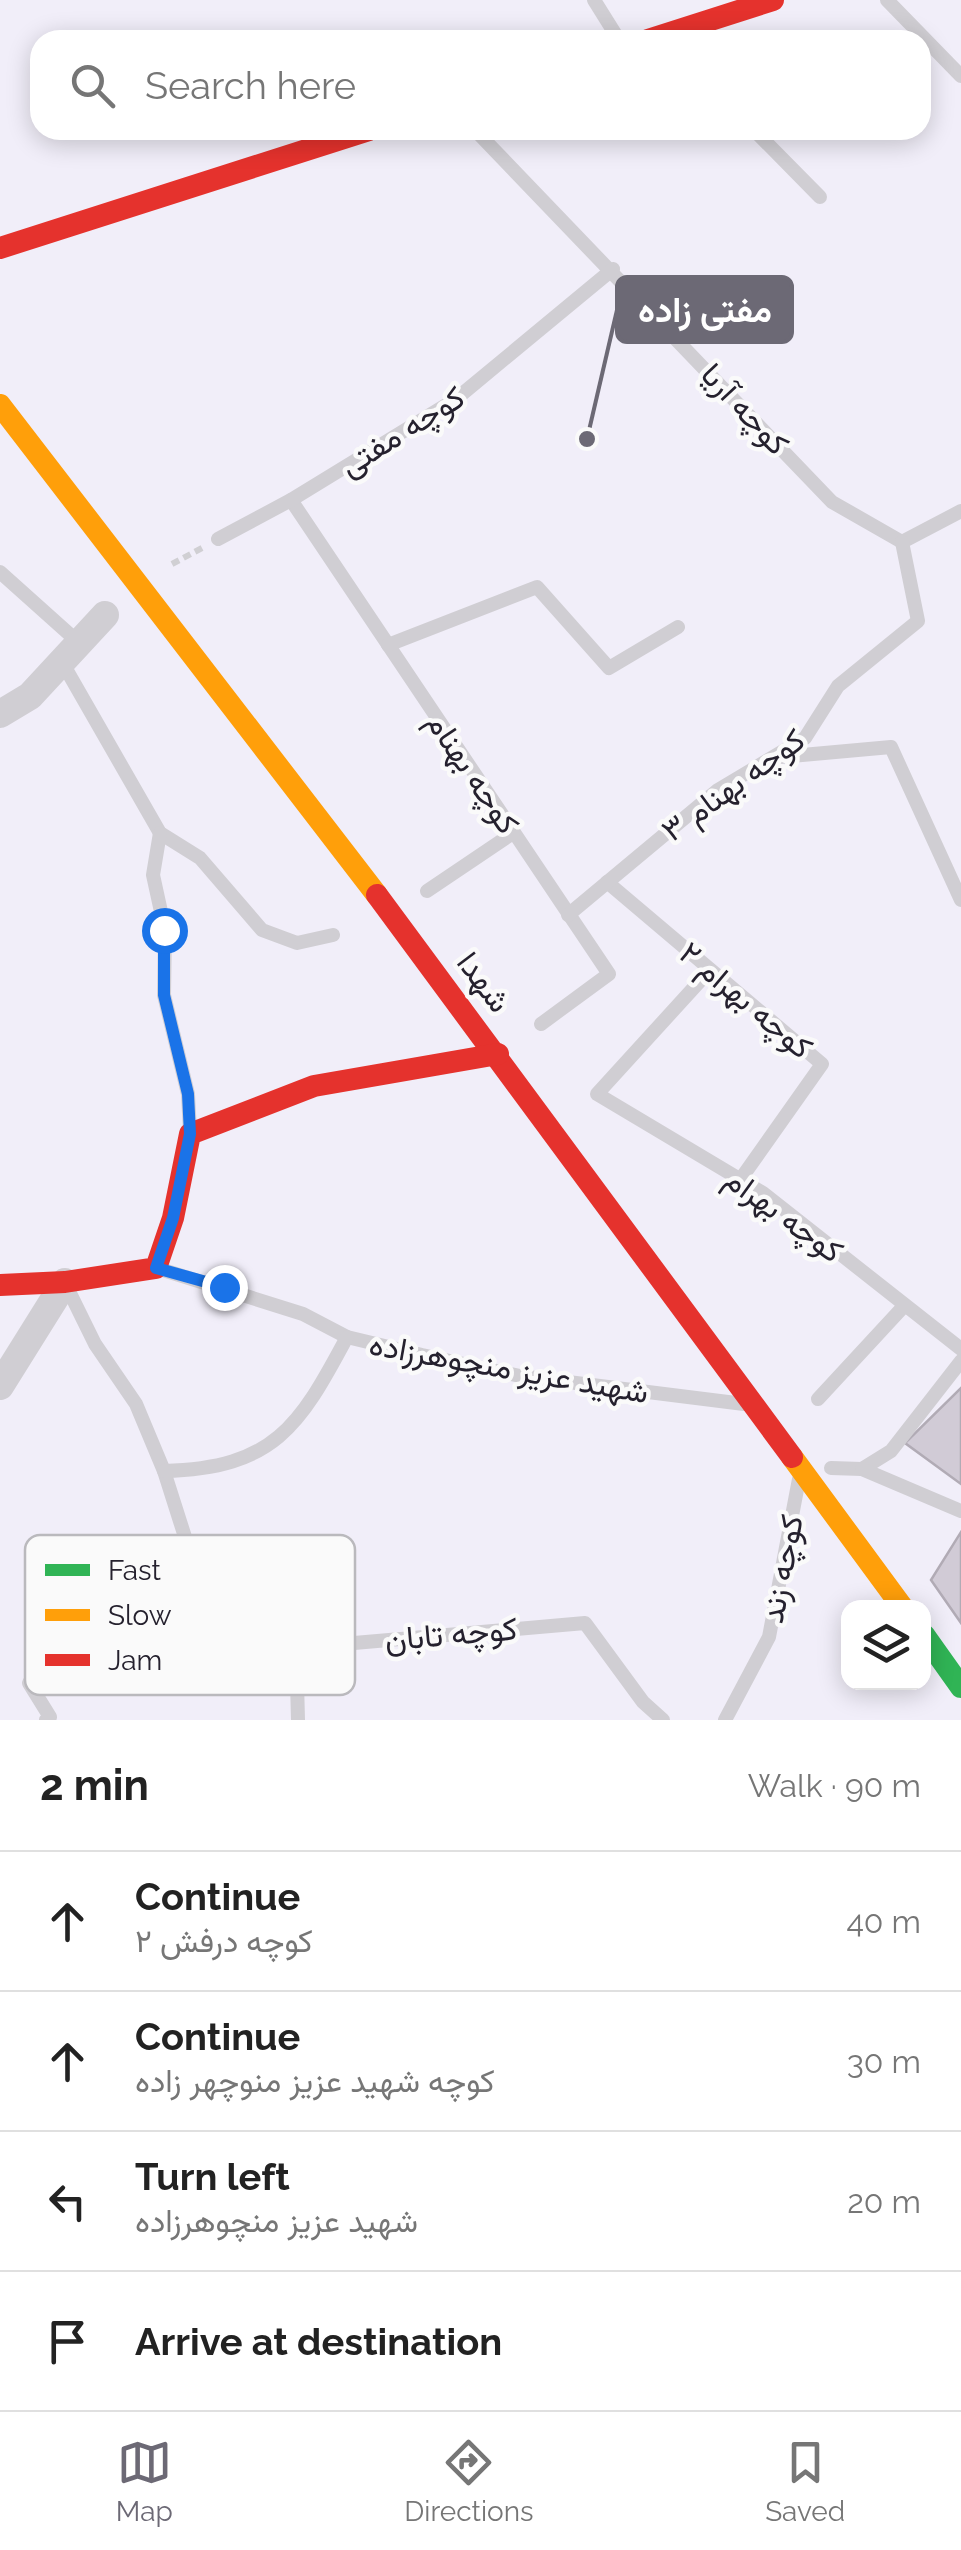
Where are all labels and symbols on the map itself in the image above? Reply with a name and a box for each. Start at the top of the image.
callout: مفتی زاده [617,277,792,342]
text: مفتی زاده [638,289,772,332]
street label: کوچه آریا [691,355,797,465]
street label: کوچه مفتی [333,378,473,487]
street label: کوچه بهنام [416,705,527,843]
street label: کوچه بهنام ۳ [654,720,814,852]
route start [142,908,188,954]
street label: کوچه بهرام ۲ [670,934,820,1069]
street label: شهدا [448,944,519,1020]
street label: کوچه بهرام [716,1159,850,1273]
route end [202,1265,248,1311]
street label: شهید عزیز منچوهرزاده [366,1325,652,1414]
street label: کوچه زند [753,1512,814,1627]
legend [25,1535,355,1695]
text: Fast [108,1554,161,1587]
text: Slow [108,1599,172,1632]
street label: کوچه تابان [383,1609,519,1662]
text: Jam [108,1644,162,1677]

